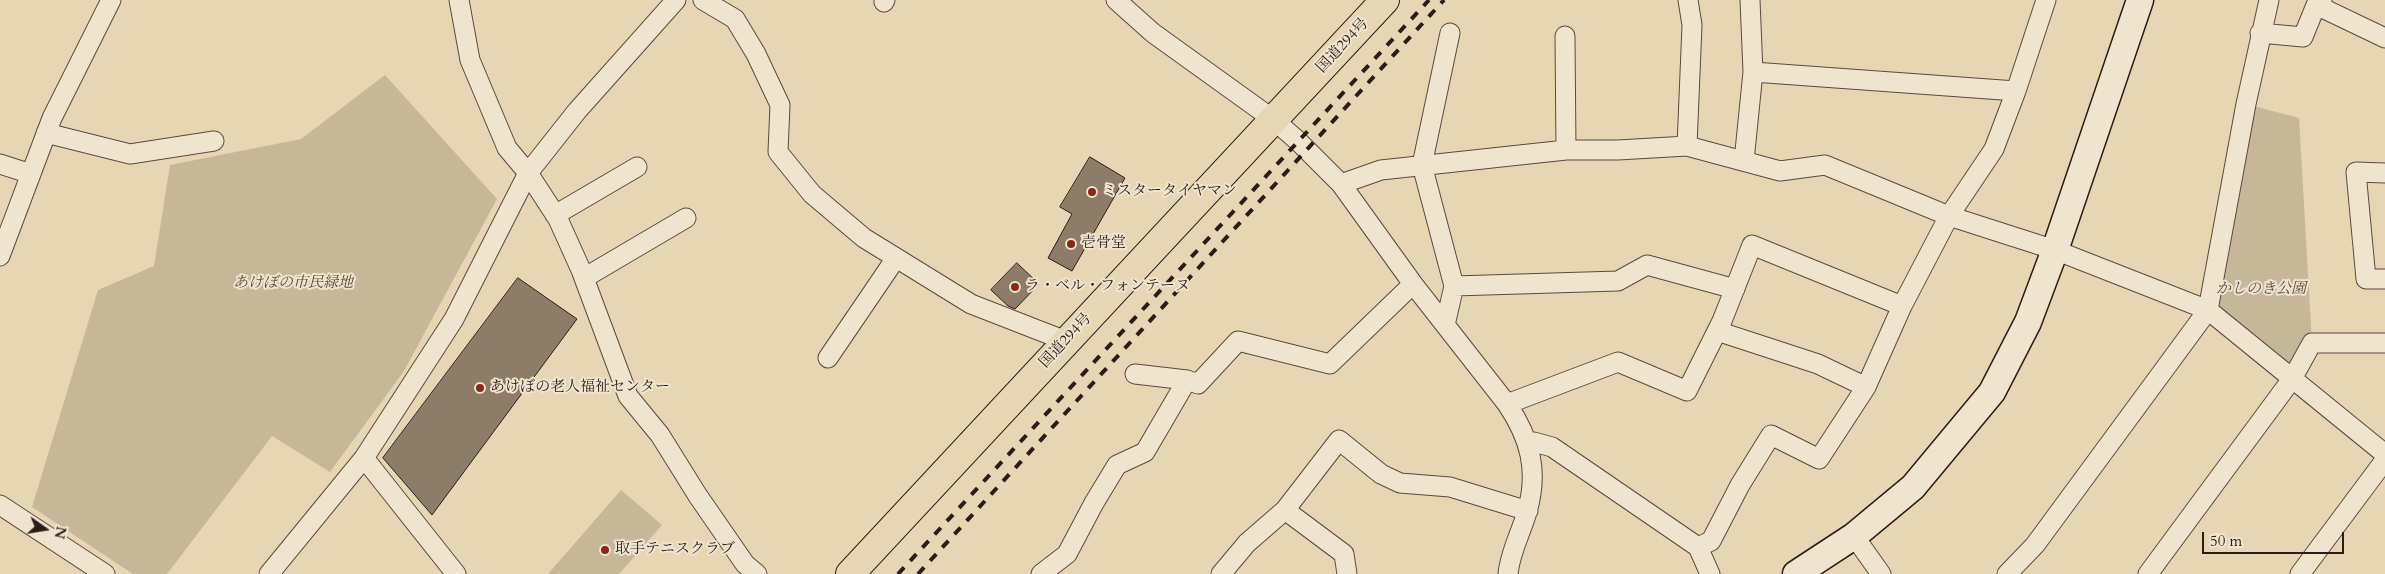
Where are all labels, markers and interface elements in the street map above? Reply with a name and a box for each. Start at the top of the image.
street label: 国道294号 [1313,15,1373,77]
place label: ミスタータイヤマン [1102,183,1237,201]
marker: ミスタータイヤマン [1086,186,1098,198]
place label: 壱骨堂 [1081,235,1126,253]
marker: 壱骨堂 [1065,238,1077,250]
park label: あけぼの市民緑地 [233,275,353,293]
place label: ラ・ベル・フォンテーヌ [1025,278,1190,296]
marker: ラ・ベル・フォンテーヌ [1009,281,1021,293]
park label: かしのき公園 [2216,281,2306,299]
street label: 国道294号 [1036,310,1096,372]
place label: あけぼの老人福祉センター [490,379,670,397]
marker: あけぼの老人福祉センター [474,382,486,394]
north arrow [20,504,70,554]
scale bar [2205,522,2348,554]
text: N [49,524,71,541]
text: 50 m [2210,531,2242,551]
place label: 取手テニスクラブ [615,541,735,559]
marker: 取手テニスクラブ [599,544,611,556]

